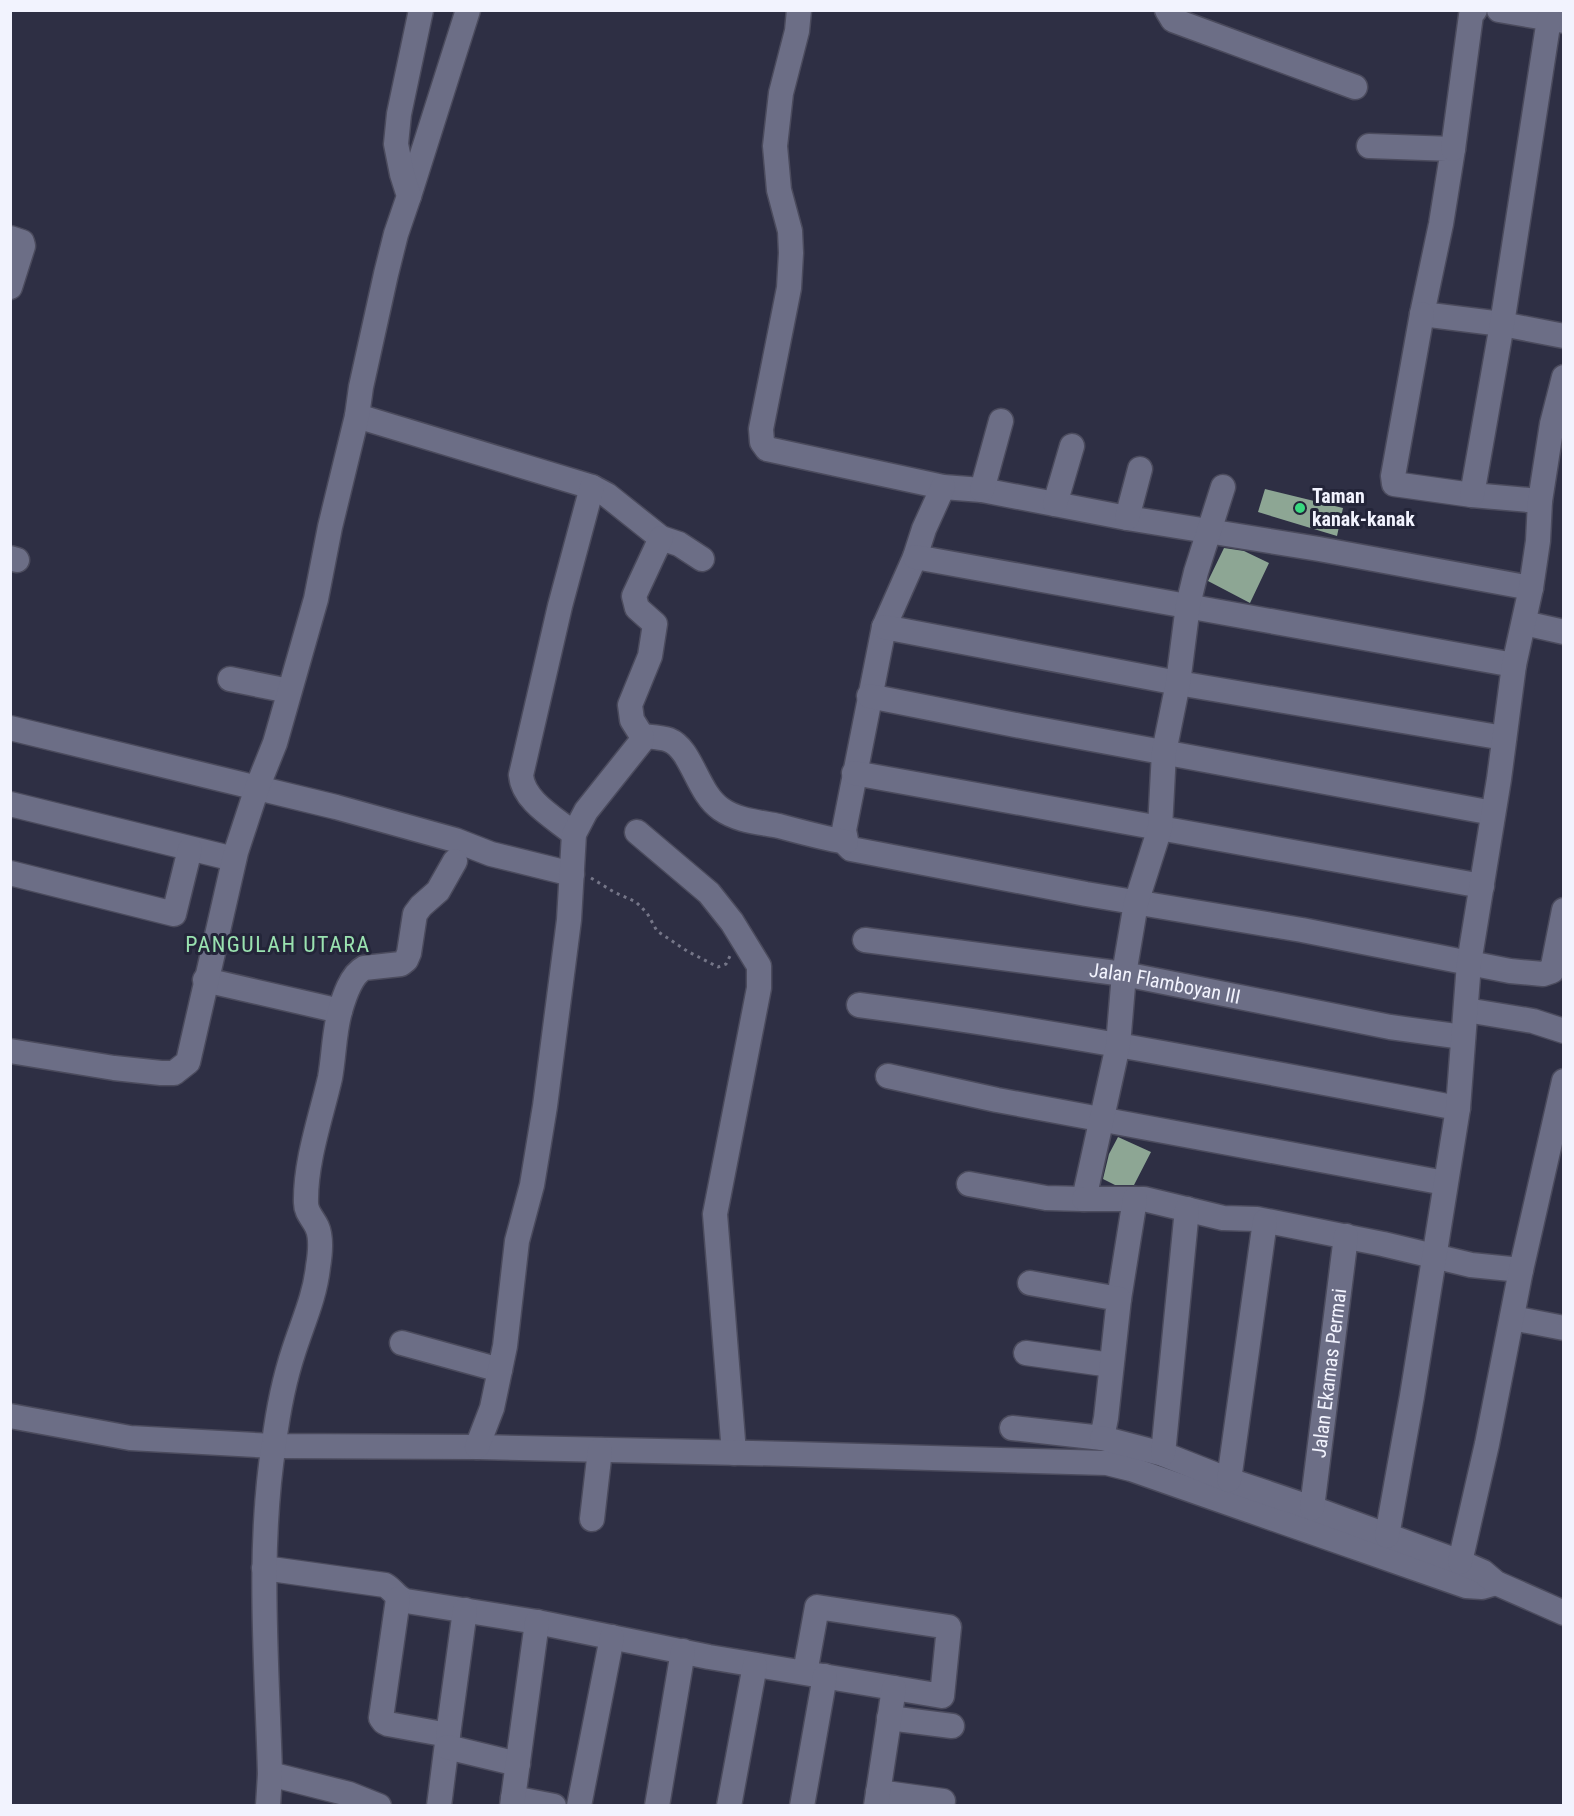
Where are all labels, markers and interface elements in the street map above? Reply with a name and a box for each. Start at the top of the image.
place label: Taman kanak-kanak [1312,484,1415,531]
marker: Taman kanak-kanak [1293,501,1307,515]
district label: PANGULAH UTARA [185,932,371,957]
street label: Jalan Flamboyan III [1088,958,1243,1009]
street label: Jalan Ekamas Permai [1306,1287,1351,1459]

